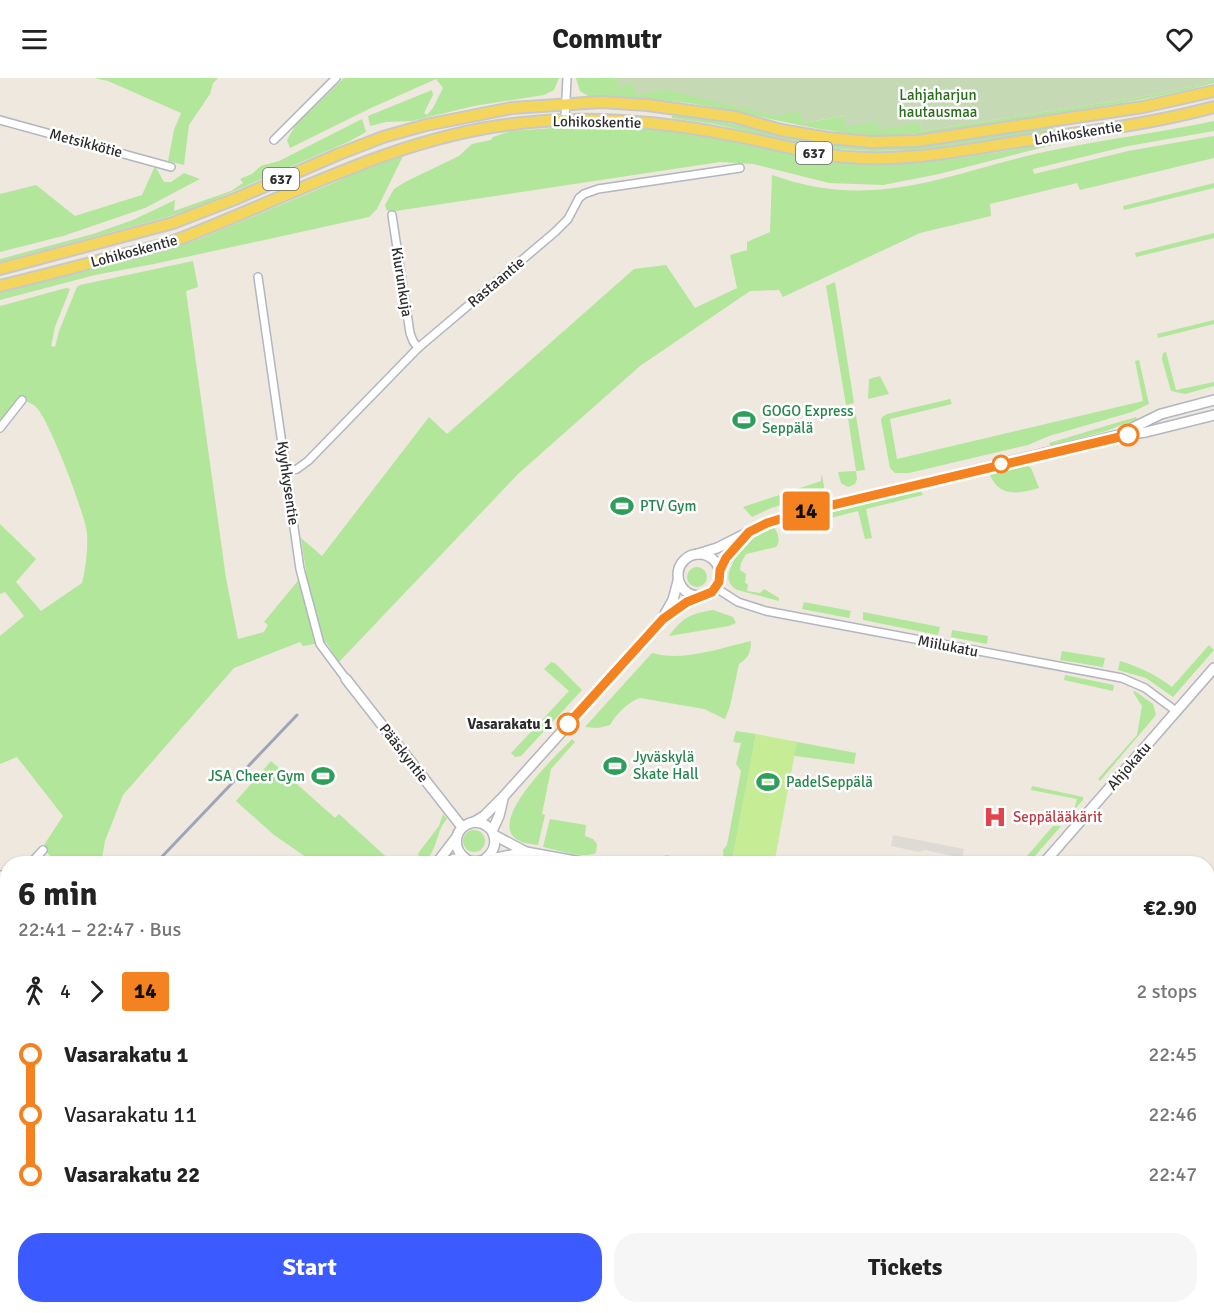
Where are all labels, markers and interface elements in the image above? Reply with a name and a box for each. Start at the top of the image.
icon: menu [18,23,51,56]
text: Commutr [552,23,662,56]
icon: heart [1163,23,1196,56]
park label: Lahjaharjun hautausmaa [899,86,977,121]
street label: Lohikoskentie [552,112,642,132]
street label: Lohikoskentie [1033,117,1123,149]
street label: Metsikkötie [48,125,124,161]
road number: 637 [796,142,832,164]
road number: 637 [263,168,299,190]
street label: Lohikoskentie [89,231,179,271]
street label: Kiurunkuja [388,246,416,318]
street label: Rastaantie [464,253,528,311]
place label: GOGO Express Seppälä [762,402,854,437]
sports icon: GOGO Express Seppälä [731,407,757,433]
unlabelled marker [1117,424,1139,446]
street label: Kyyhkysentie [273,440,303,526]
unlabelled marker [992,455,1010,473]
line badge: 14 [779,492,833,530]
sports icon: PTV Gym [609,493,635,519]
place label: PTV Gym [640,497,696,515]
text: 14 [795,498,817,524]
street label: Miilukatu [916,631,980,661]
marker: Vasarakatu 1 [557,713,579,735]
place label: Vasarakatu 1 [467,715,552,733]
street label: Pääskyntie [375,720,433,786]
street label: Ahjokatu [1103,738,1155,794]
place label: Jyväskylä Skate Hall [633,748,699,783]
sports icon: Jyväskylä Skate Hall [602,753,628,779]
sports icon: JSA Cheer Gym [310,763,336,789]
place label: JSA Cheer Gym [208,767,305,785]
sports icon: PadelSeppälä [755,769,781,795]
place label: PadelSeppälä [786,773,873,791]
hospital icon: Seppälääkärit [982,804,1008,830]
place label: Seppälääkärit [1013,808,1102,826]
text: 6 min [18,874,98,915]
text: €2.90 [1143,894,1197,921]
text: 22:41 – 22:47 · Bus [18,917,181,942]
icon: walk [18,975,51,1008]
icon: forward [80,975,113,1008]
text: 14 [134,978,157,1004]
text: 4 [60,979,71,1004]
text: 2 stops [1136,979,1197,1004]
text: Vasarakatu 1 [64,1041,188,1068]
text: 22:45 [1148,1042,1197,1067]
text: Vasarakatu 11 [64,1101,197,1128]
text: 22:46 [1148,1102,1197,1127]
text: Vasarakatu 22 [64,1161,200,1188]
text: 22:47 [1148,1162,1197,1187]
button: Start [18,1233,602,1302]
button: Tickets [614,1233,1197,1302]

